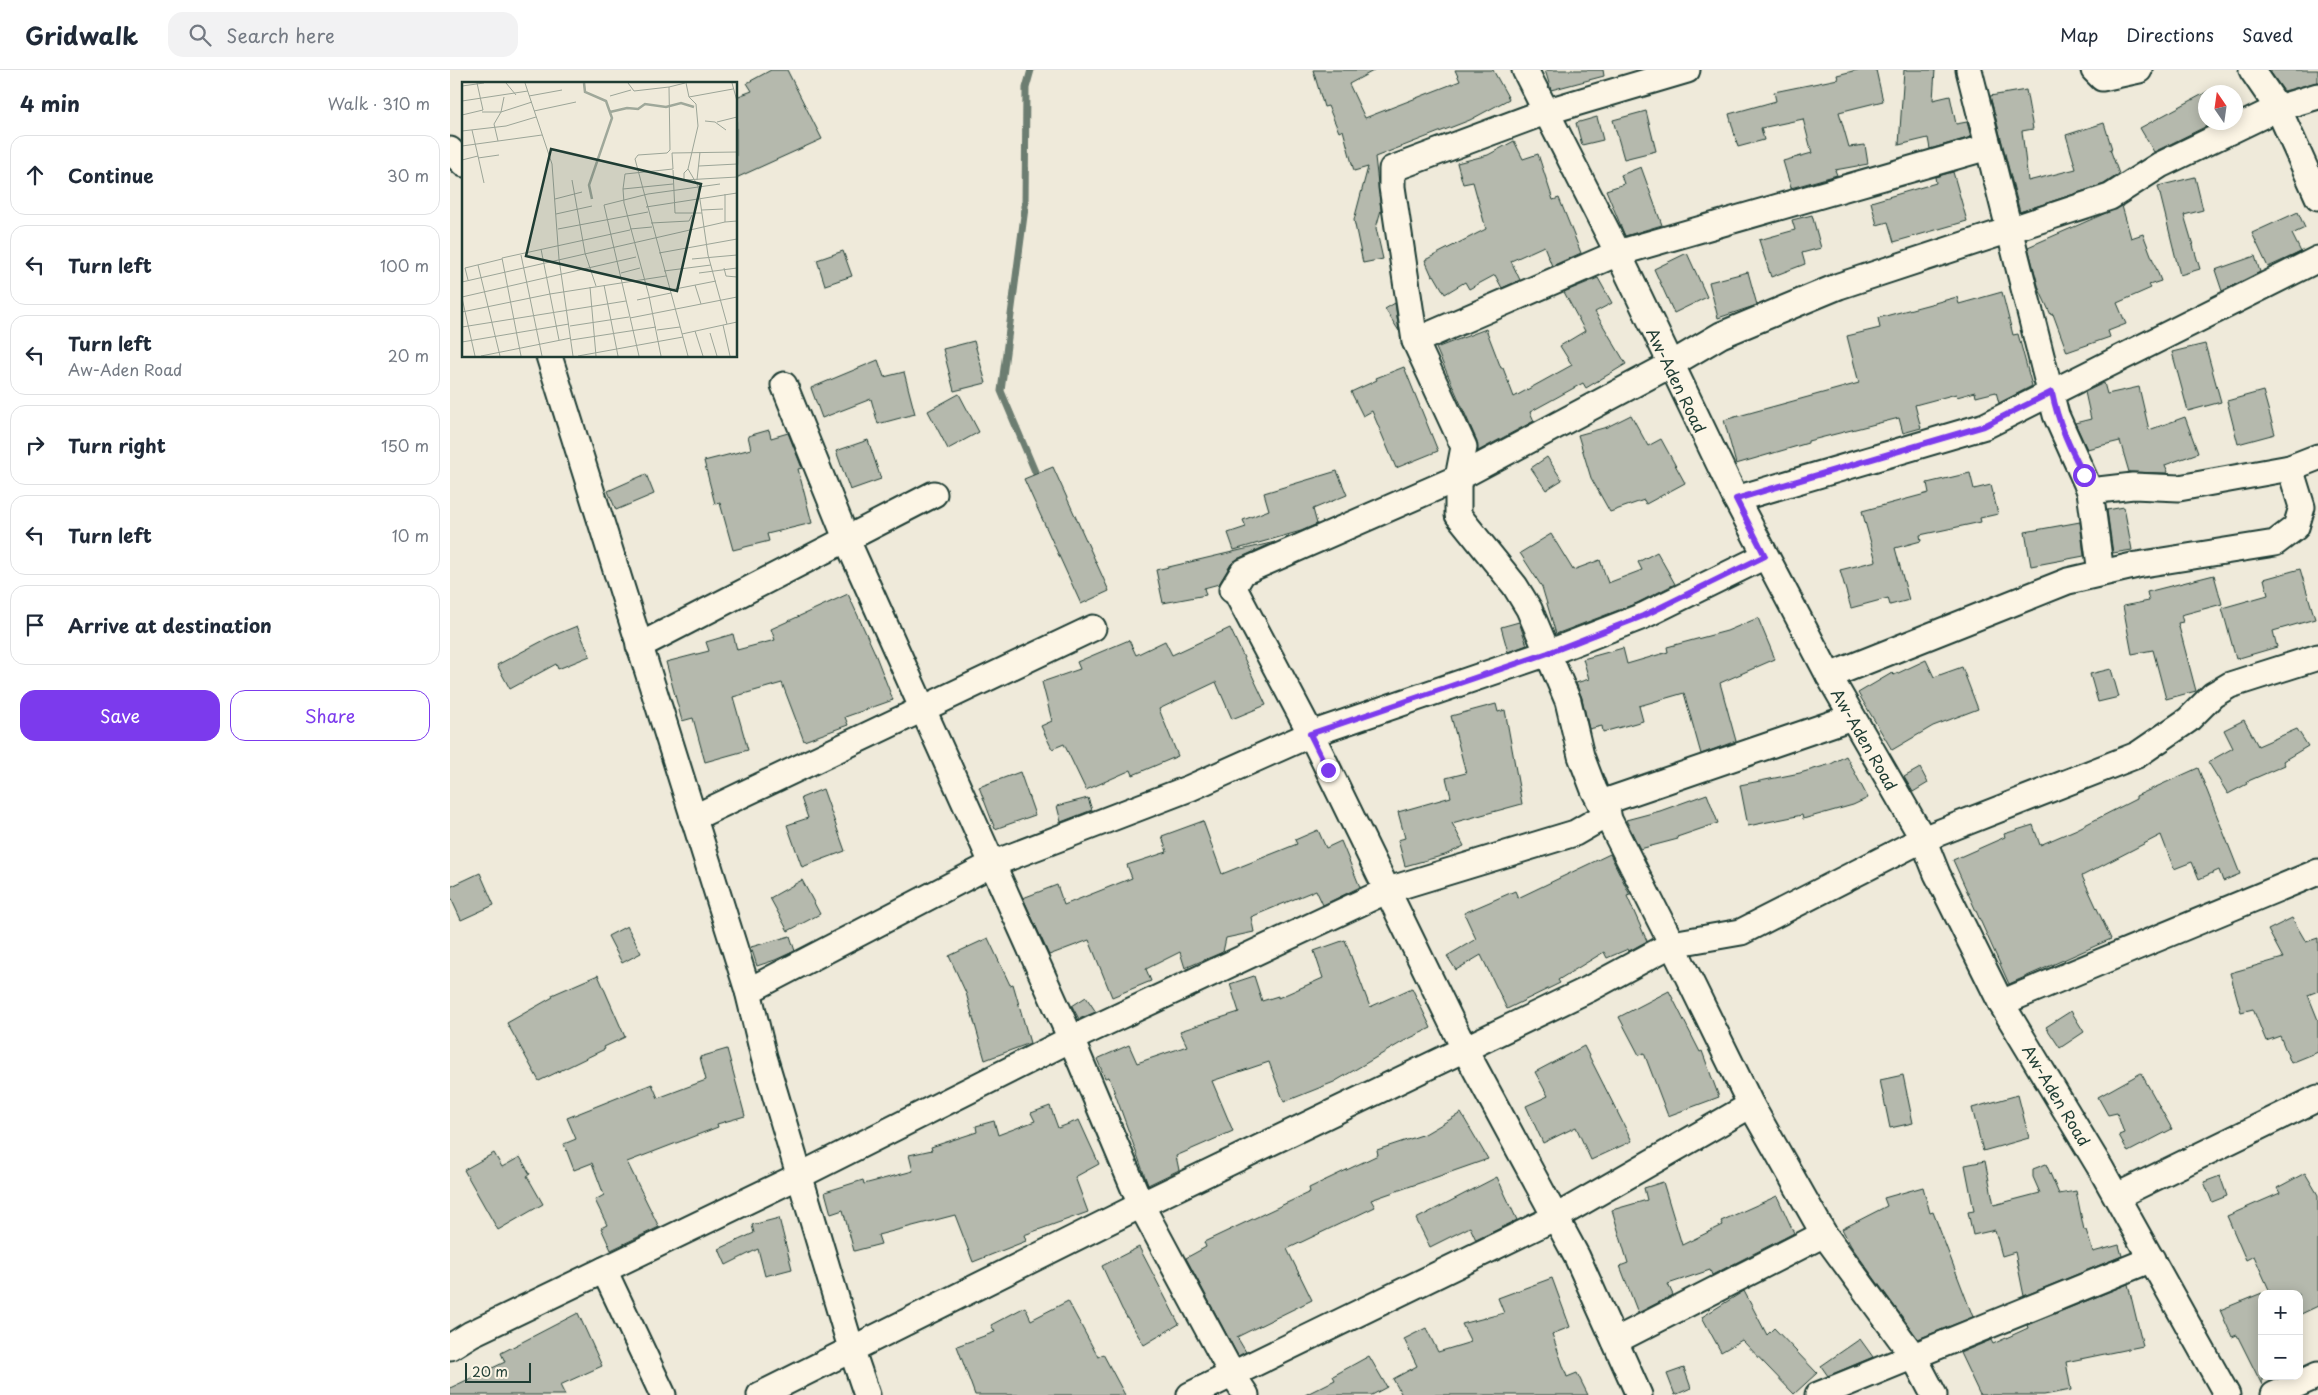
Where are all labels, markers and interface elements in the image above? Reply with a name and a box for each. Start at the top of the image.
search box [168,12,518,57]
text: Gridwalk [25,17,138,53]
icon: search [186,21,214,49]
text: Search here [226,21,335,49]
text: Map [2060,21,2098,48]
text: Directions [2126,21,2214,48]
text: Saved [2242,21,2293,48]
inset map [462,82,738,358]
north arrow [2198,85,2243,130]
text: 4 min [20,87,80,119]
text: Walk · 310 m [328,91,430,115]
icon: ahead [21,161,49,189]
text: Continue [68,161,154,189]
text: 30 m [387,163,429,187]
icon: left [21,251,49,279]
text: Turn left [68,251,152,279]
text: 100 m [380,253,429,277]
street label: Aw-Aden Road [1641,323,1713,437]
text: Turn left [68,329,152,357]
icon: left [21,341,49,369]
text: 20 m [388,343,429,367]
text: Aw-Aden Road [68,357,182,381]
icon: right [21,431,49,459]
text: Turn right [68,431,166,459]
text: 150 m [381,433,429,457]
route start [2073,464,2096,487]
icon: left [21,521,49,549]
text: Turn left [68,521,152,549]
text: 10 m [392,523,429,547]
icon: arrive [21,611,49,639]
text: Arrive at destination [68,611,272,639]
street label: Aw-Aden Road [1826,683,1904,795]
button: Save [20,690,220,741]
button: Share [230,690,430,741]
route end [1317,759,1340,782]
street label: Aw-Aden Road [2017,1040,2097,1150]
map controls [2258,1290,2303,1380]
button: + [2258,1290,2303,1335]
button: − [2258,1335,2303,1380]
scale bar [465,1360,531,1383]
text: 20 m [472,1361,508,1382]

